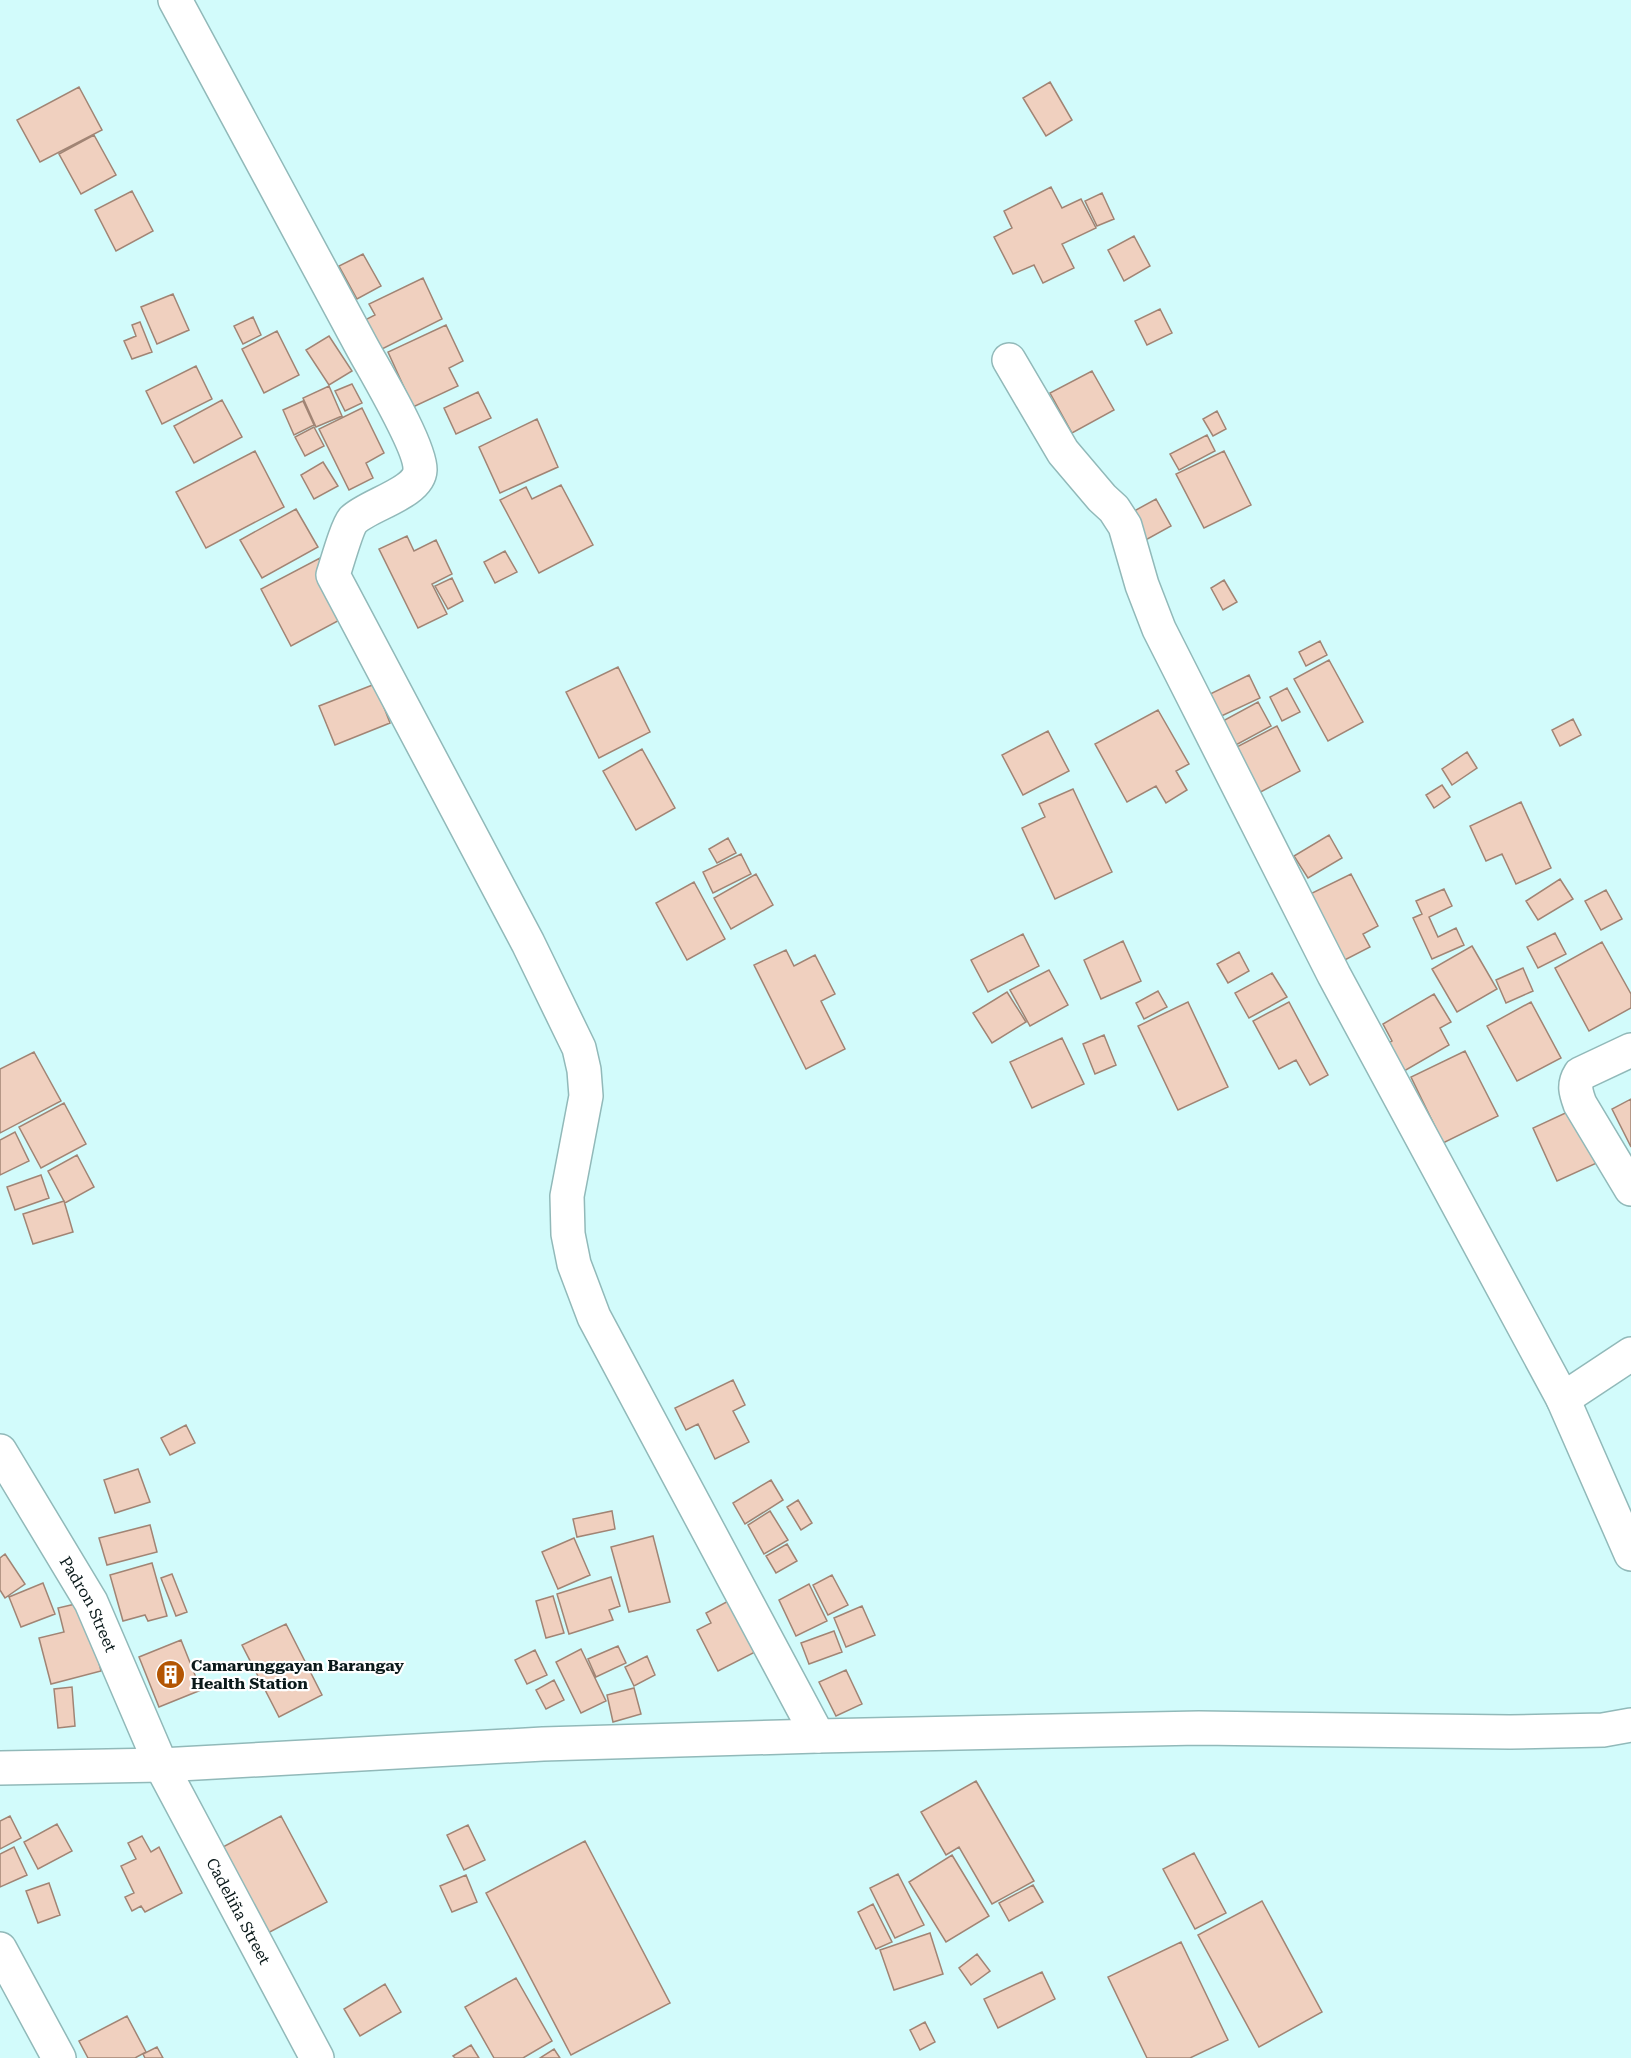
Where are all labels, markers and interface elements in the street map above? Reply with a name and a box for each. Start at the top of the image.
street label: Padron Street [56,1553,121,1655]
place label: Camarunggayan Barangay Health Station [191,1656,404,1693]
building icon: Camarunggayan Barangay Health Station [154,1658,186,1690]
street label: Cadeliña Street [203,1854,275,1967]

